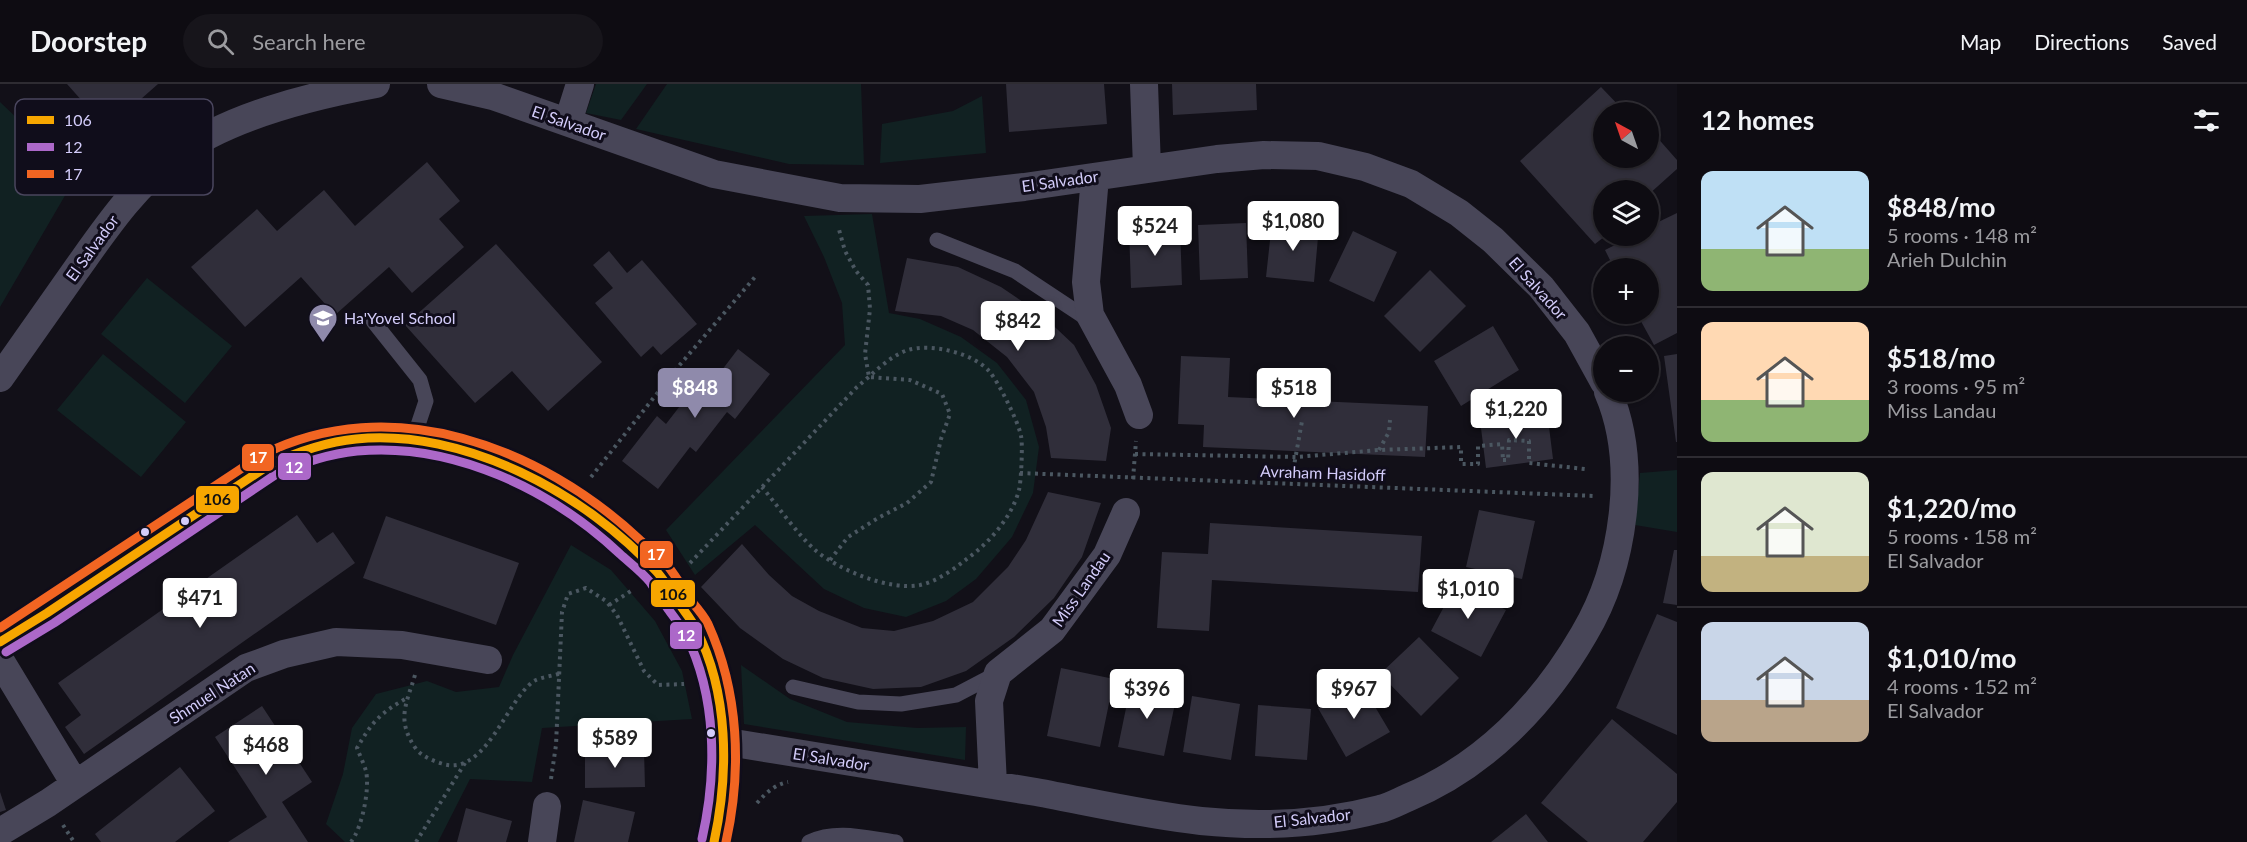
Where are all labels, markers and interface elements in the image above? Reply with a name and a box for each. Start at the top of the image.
search box [183,14,603,68]
text: Doorstep [30,24,147,58]
icon: search [204,25,237,58]
text: Search here [252,28,366,55]
text: Map [1960,29,2001,54]
text: Directions [2034,29,2129,54]
text: Saved [2162,29,2217,54]
legend [15,99,213,195]
street label: El Salvador [530,101,609,144]
north arrow [1593,102,1659,168]
map controls [1593,102,1659,402]
text: 12 homes [1701,104,1814,136]
icon: filters [2190,104,2223,137]
text: 106 [64,110,92,129]
text: 12 [64,137,83,156]
text: 17 [64,164,83,183]
street label: El Salvador [1020,166,1100,195]
button: layers [1593,180,1659,246]
text: $848/mo [1887,191,1995,223]
icon: home [1749,195,1821,267]
pin: $1,080 [1244,201,1342,252]
pin: $524 [1119,206,1191,257]
text: $1,080 [1262,208,1324,232]
street label: El Salvador [61,211,122,285]
text: $524 [1132,213,1178,237]
text: 5 rooms · 148 m² [1887,223,2037,247]
text: Arieh Dulchin [1887,247,2007,271]
street label: El Salvador [1505,253,1571,323]
button: + [1593,258,1659,324]
pin: $842 [982,301,1054,352]
school or university icon: Ha'Yovel School [307,302,339,344]
place label: Ha'Yovel School [344,308,456,327]
text: $842 [995,308,1041,332]
button: − [1593,336,1659,402]
text: $518/mo [1887,342,1995,374]
icon: home [1749,346,1821,418]
pin: $848 [659,368,731,419]
pin: $518 [1258,368,1330,419]
text: 3 rooms · 95 m² [1887,374,2025,398]
text: $848 [672,375,718,399]
text: $518 [1271,375,1317,399]
pin: $1,220 [1467,389,1565,440]
text: $1,220 [1485,396,1547,420]
text: Miss Landau [1887,398,1996,422]
line badge: 17 [241,443,275,472]
text: 17 [249,447,267,466]
line badge: 12 [277,452,312,481]
text: 12 [285,457,303,476]
street label: Avraham Hasidoff [1260,461,1386,484]
line badge: 106 [195,485,240,514]
text: 106 [203,489,231,508]
text: $1,220/mo [1887,492,2017,524]
icon: home [1749,496,1821,568]
unlabelled marker [179,515,191,527]
text: 5 rooms · 158 m² [1887,524,2037,548]
unlabelled marker [139,526,151,538]
line badge: 17 [639,540,674,569]
text: 17 [647,544,665,563]
street label: Miss Landau [1048,547,1113,630]
text: El Salvador [1887,548,1984,572]
pin: $1,010 [1419,569,1517,620]
text: $1,010 [1437,576,1499,600]
pin: $471 [164,578,236,629]
line badge: 106 [650,579,696,608]
text: 106 [659,584,687,603]
text: $471 [177,585,223,609]
line badge: 12 [669,621,703,650]
text: 12 [677,625,695,644]
text: $1,010/mo [1887,642,2017,674]
icon: home [1749,646,1821,718]
street label: Shmuel Natan [165,658,258,727]
pin: $396 [1111,669,1183,720]
pin: $967 [1318,669,1390,720]
text: 4 rooms · 152 m² [1887,674,2037,698]
text: $396 [1124,676,1170,700]
text: $967 [1331,676,1377,700]
text: El Salvador [1887,698,1984,722]
pin: $589 [579,718,651,769]
pin: $468 [230,725,302,776]
text: $589 [592,725,638,749]
unlabelled marker [705,727,717,739]
text: $468 [243,732,289,756]
street label: El Salvador [791,743,871,774]
street label: El Salvador [1273,804,1352,831]

